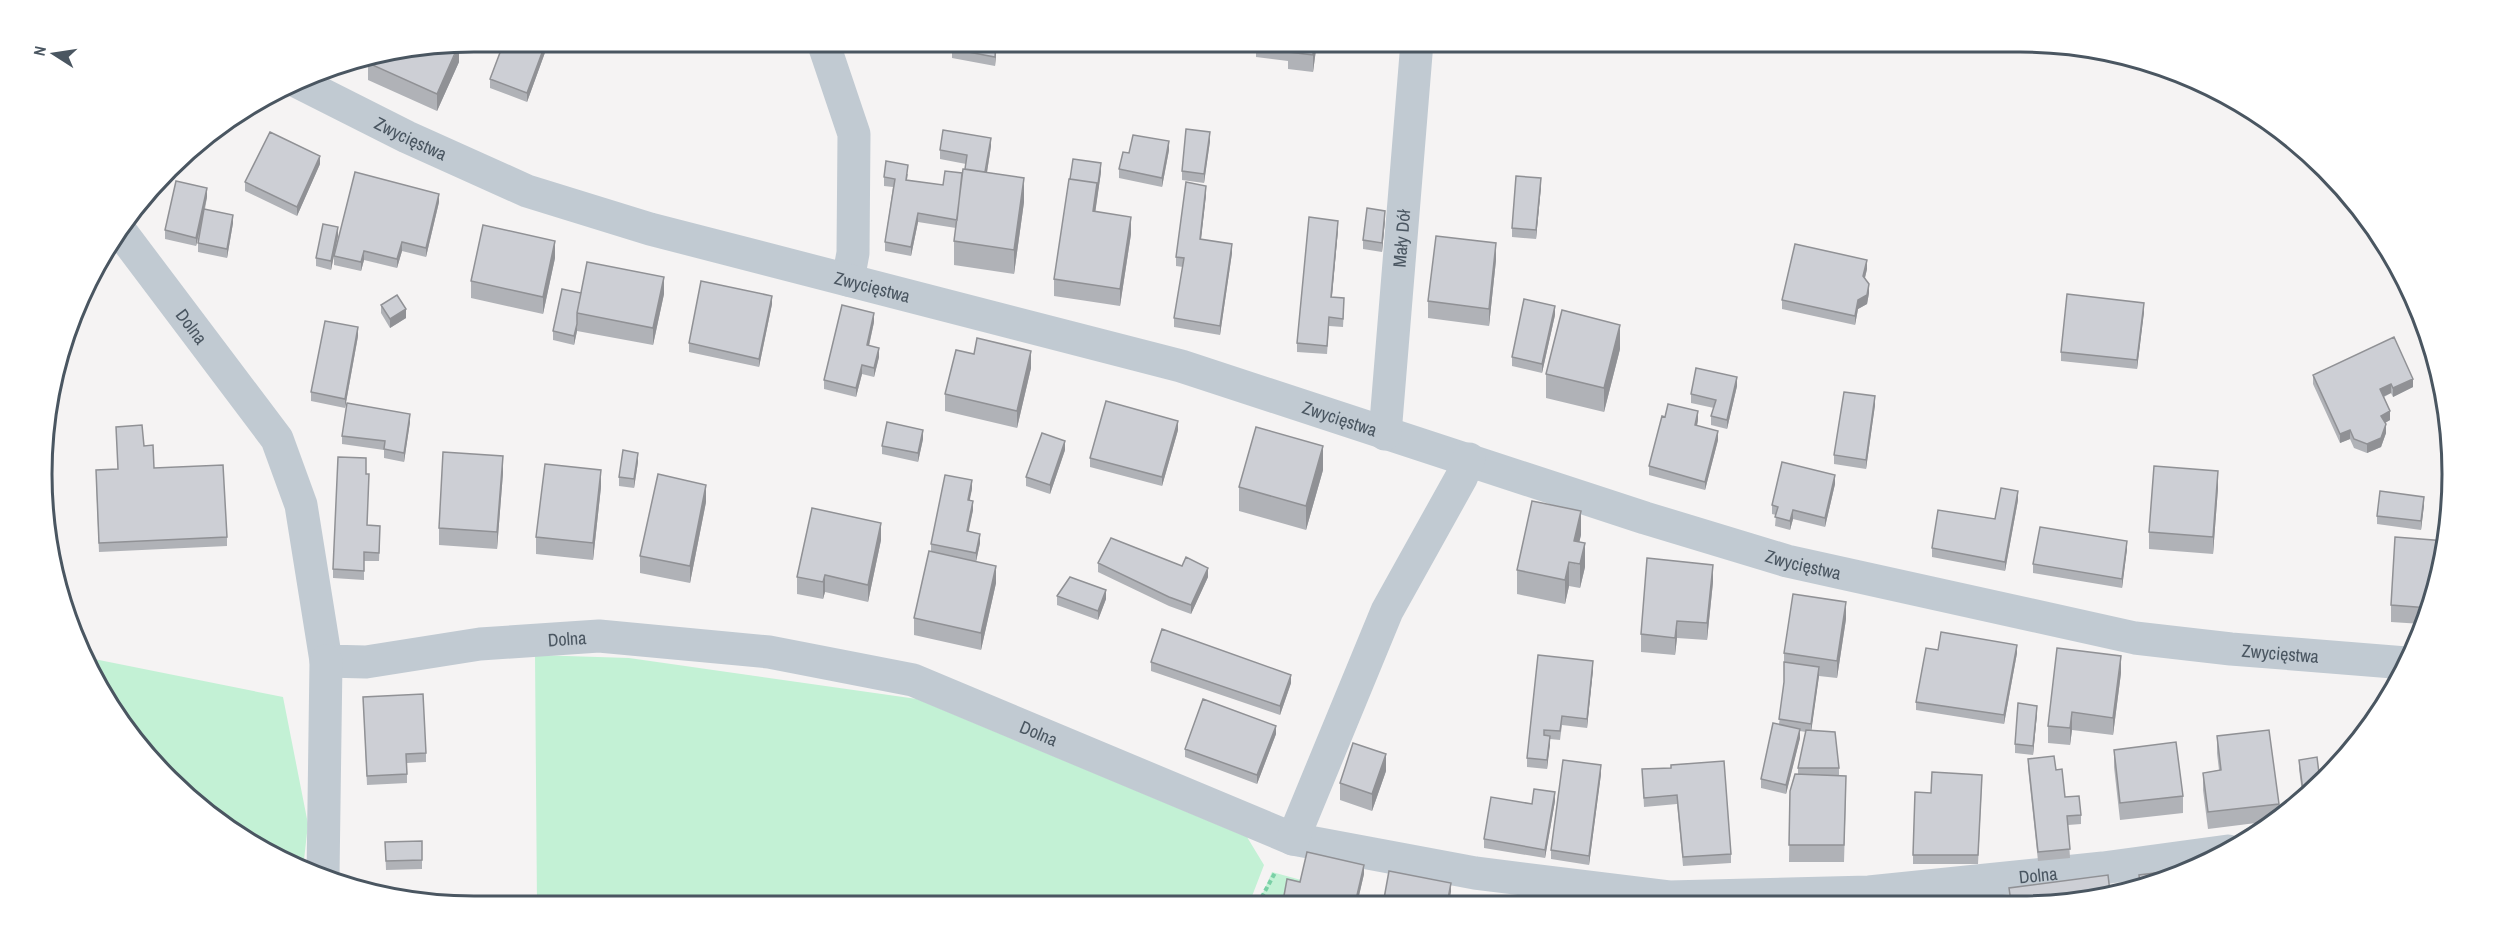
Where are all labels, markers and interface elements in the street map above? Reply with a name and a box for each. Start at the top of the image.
north arrow [24,24,84,84]
text: N [28,44,51,58]
street label: Zwycięstwa [370,110,451,166]
street label: Mały Dół [1386,208,1416,268]
street label: Zwycięstwa [832,265,913,308]
street label: Dolna [170,303,214,349]
street label: Zwycięstwa [1299,394,1380,442]
street label: Zwycięstwa [1762,543,1844,585]
street label: Dolna [547,624,587,652]
street label: Zwycięstwa [2241,637,2320,668]
street label: Dolna [1016,714,1061,752]
street label: Dolna [2017,860,2058,889]

